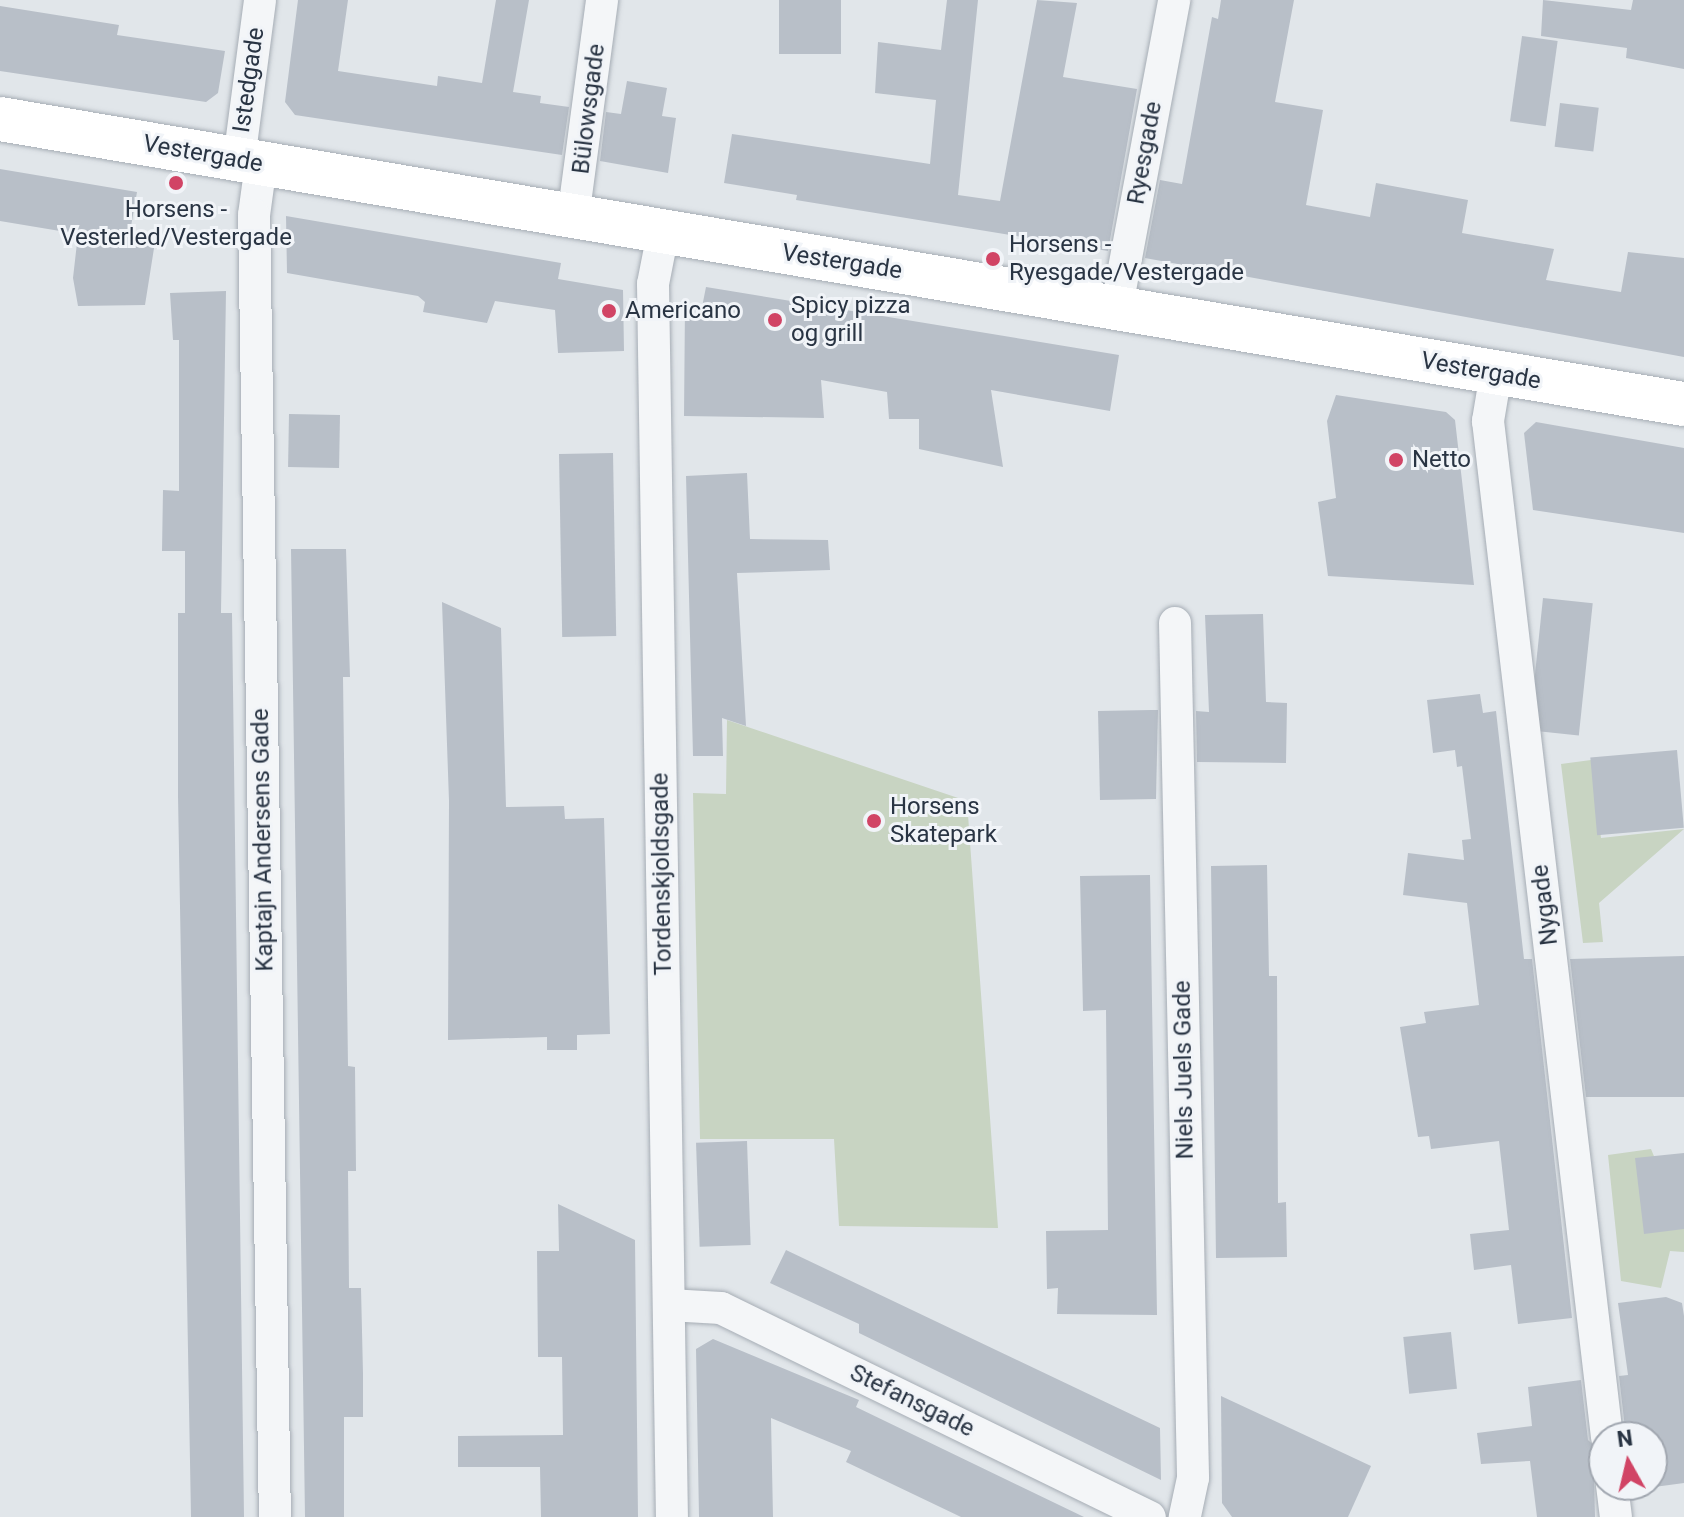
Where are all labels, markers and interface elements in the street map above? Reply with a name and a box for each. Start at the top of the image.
street label: Istedgade [227,26,271,134]
street label: Bülowsgade [567,42,611,176]
street label: Ryesgade [1122,99,1168,207]
street label: Vestergade [141,129,265,179]
marker: Horsens - Vesterled/Vestergade [167,174,185,192]
place label: Horsens - Vesterled/Vestergade [60,196,292,252]
place label: Horsens - Ryesgade/Vestergade [1009,231,1244,287]
street label: Vestergade [780,238,904,286]
marker: Horsens - Ryesgade/Vestergade [984,250,1002,268]
place label: Spicy pizza og grill [791,292,911,348]
place label: Americano [625,297,741,325]
marker: Americano [600,302,618,320]
marker: Spicy pizza og grill [766,311,784,329]
street label: Vestergade [1419,346,1543,396]
place label: Netto [1412,446,1471,474]
marker: Netto [1387,451,1405,469]
street label: Kaptajn Andersens Gade [246,708,280,972]
street label: Tordenskjoldsgade [646,772,678,976]
place label: Horsens Skatepark [890,793,997,849]
marker: Horsens Skatepark [865,812,883,830]
street label: Nygade [1526,863,1564,947]
street label: Niels Juels Gade [1168,980,1200,1160]
street label: Stefansgade [845,1359,979,1443]
north arrow [1588,1421,1668,1501]
text: N [1615,1425,1634,1452]

